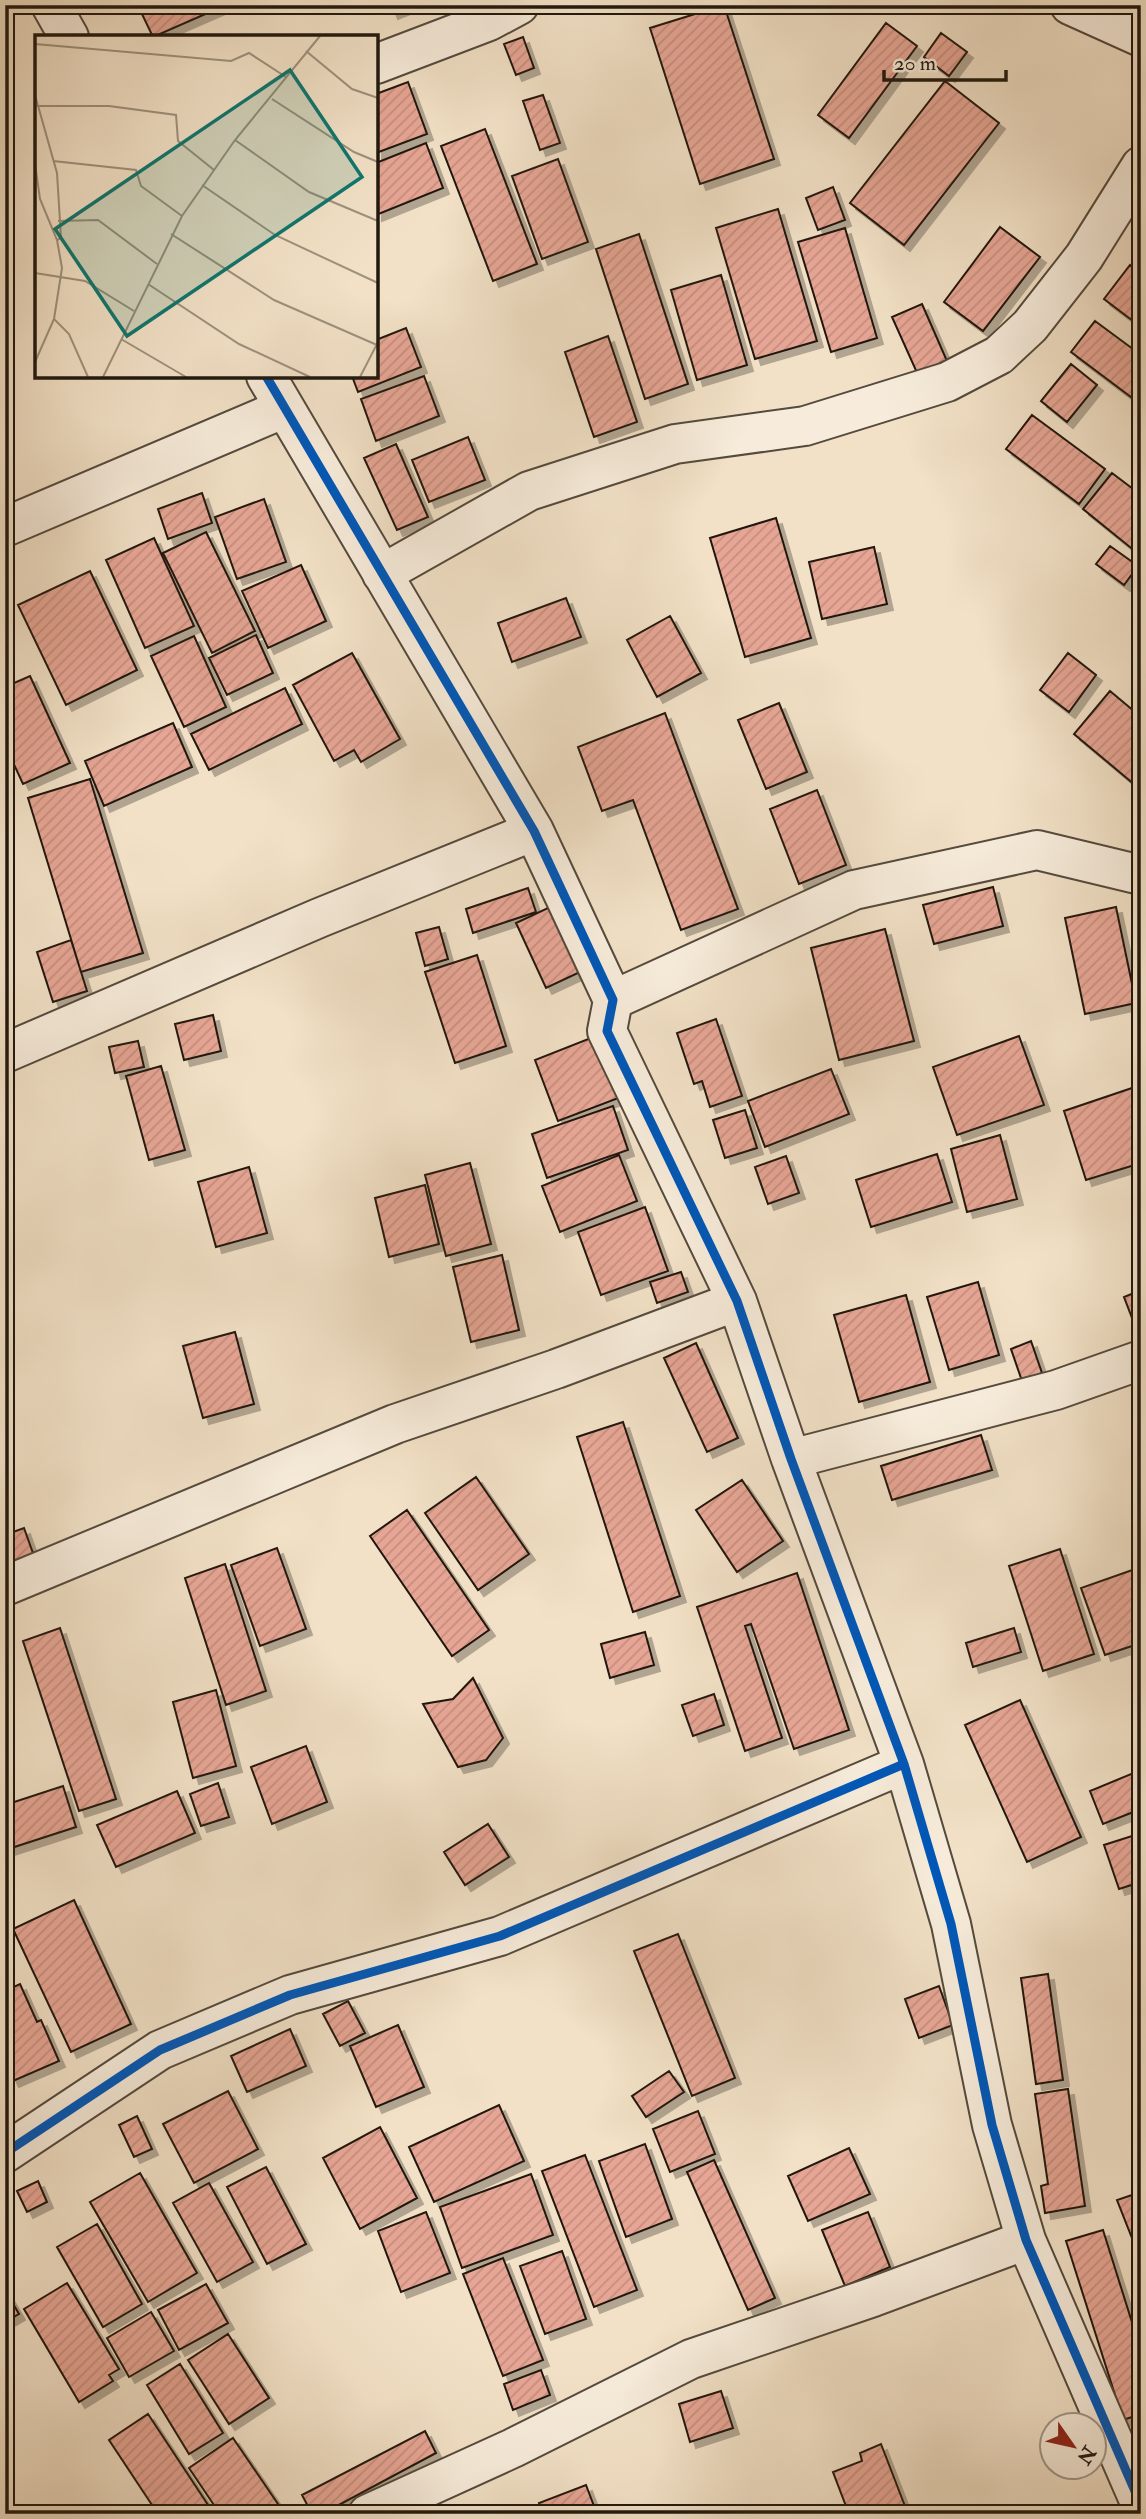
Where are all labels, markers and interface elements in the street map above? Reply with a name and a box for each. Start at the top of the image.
inset map [35,35,378,378]
scale bar [884,38,1006,82]
text: 20 m [894,50,936,77]
north arrow [1038,2410,1108,2480]
text: N [1071,2440,1102,2470]

